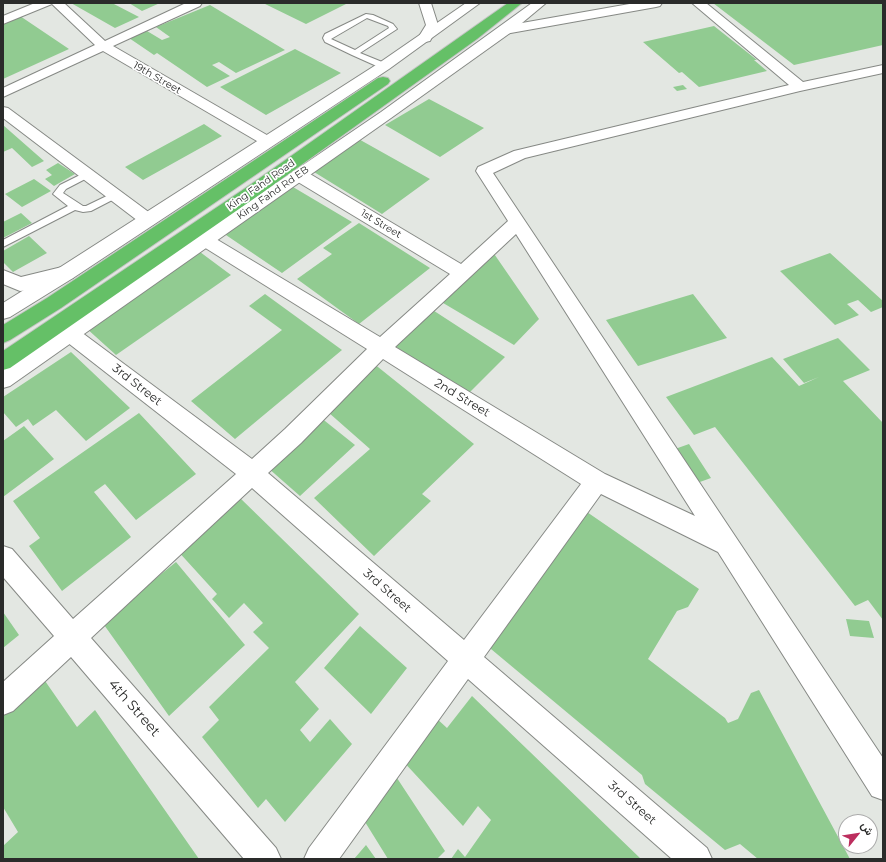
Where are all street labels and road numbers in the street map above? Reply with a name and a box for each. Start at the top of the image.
street label: 19th Street [131,59,183,97]
street label: King Fahd Road [225,157,297,213]
street label: King Fahd Rd EB [235,164,311,222]
street label: 1st Street [358,207,404,241]
street label: 3rd Street [109,361,165,409]
street label: 2nd Street [432,376,492,420]
street label: 3rd Street [360,566,414,616]
street label: 4th Street [105,676,163,740]
street label: 3rd Street [605,778,659,828]

